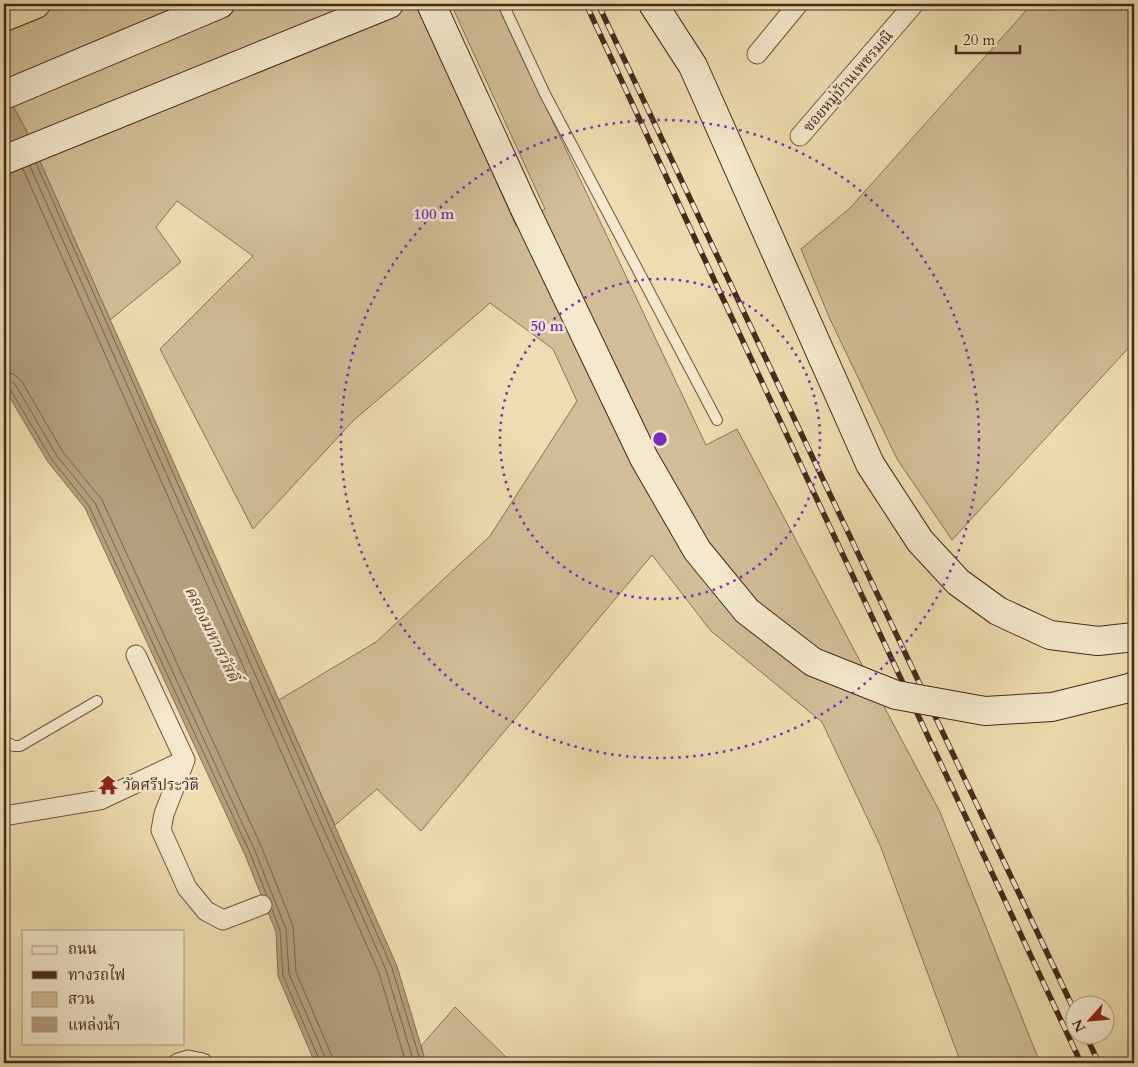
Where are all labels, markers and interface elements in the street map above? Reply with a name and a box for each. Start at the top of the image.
scale bar [956,22,1019,54]
street label: ซอยหมู่บ้านเพชรมณี [798,26,898,136]
text: 20 m [963,30,995,50]
text: 100 m [414,204,455,224]
text: 50 m [530,316,564,336]
centre of rings [651,430,669,448]
water label: คลองมหาสวัสดิ์ [179,582,247,690]
temple icon: วัดศรีประวัติ [97,774,119,796]
place label: วัดศรีประวัติ [123,775,199,795]
legend [22,930,185,1044]
text: ถนน [68,939,97,959]
text: ทางรถไฟ [68,964,125,985]
text: สวน [68,989,95,1009]
north arrow [1066,994,1116,1044]
text: แหล่งน้ำ [68,1014,120,1035]
text: N [1068,1016,1090,1035]

